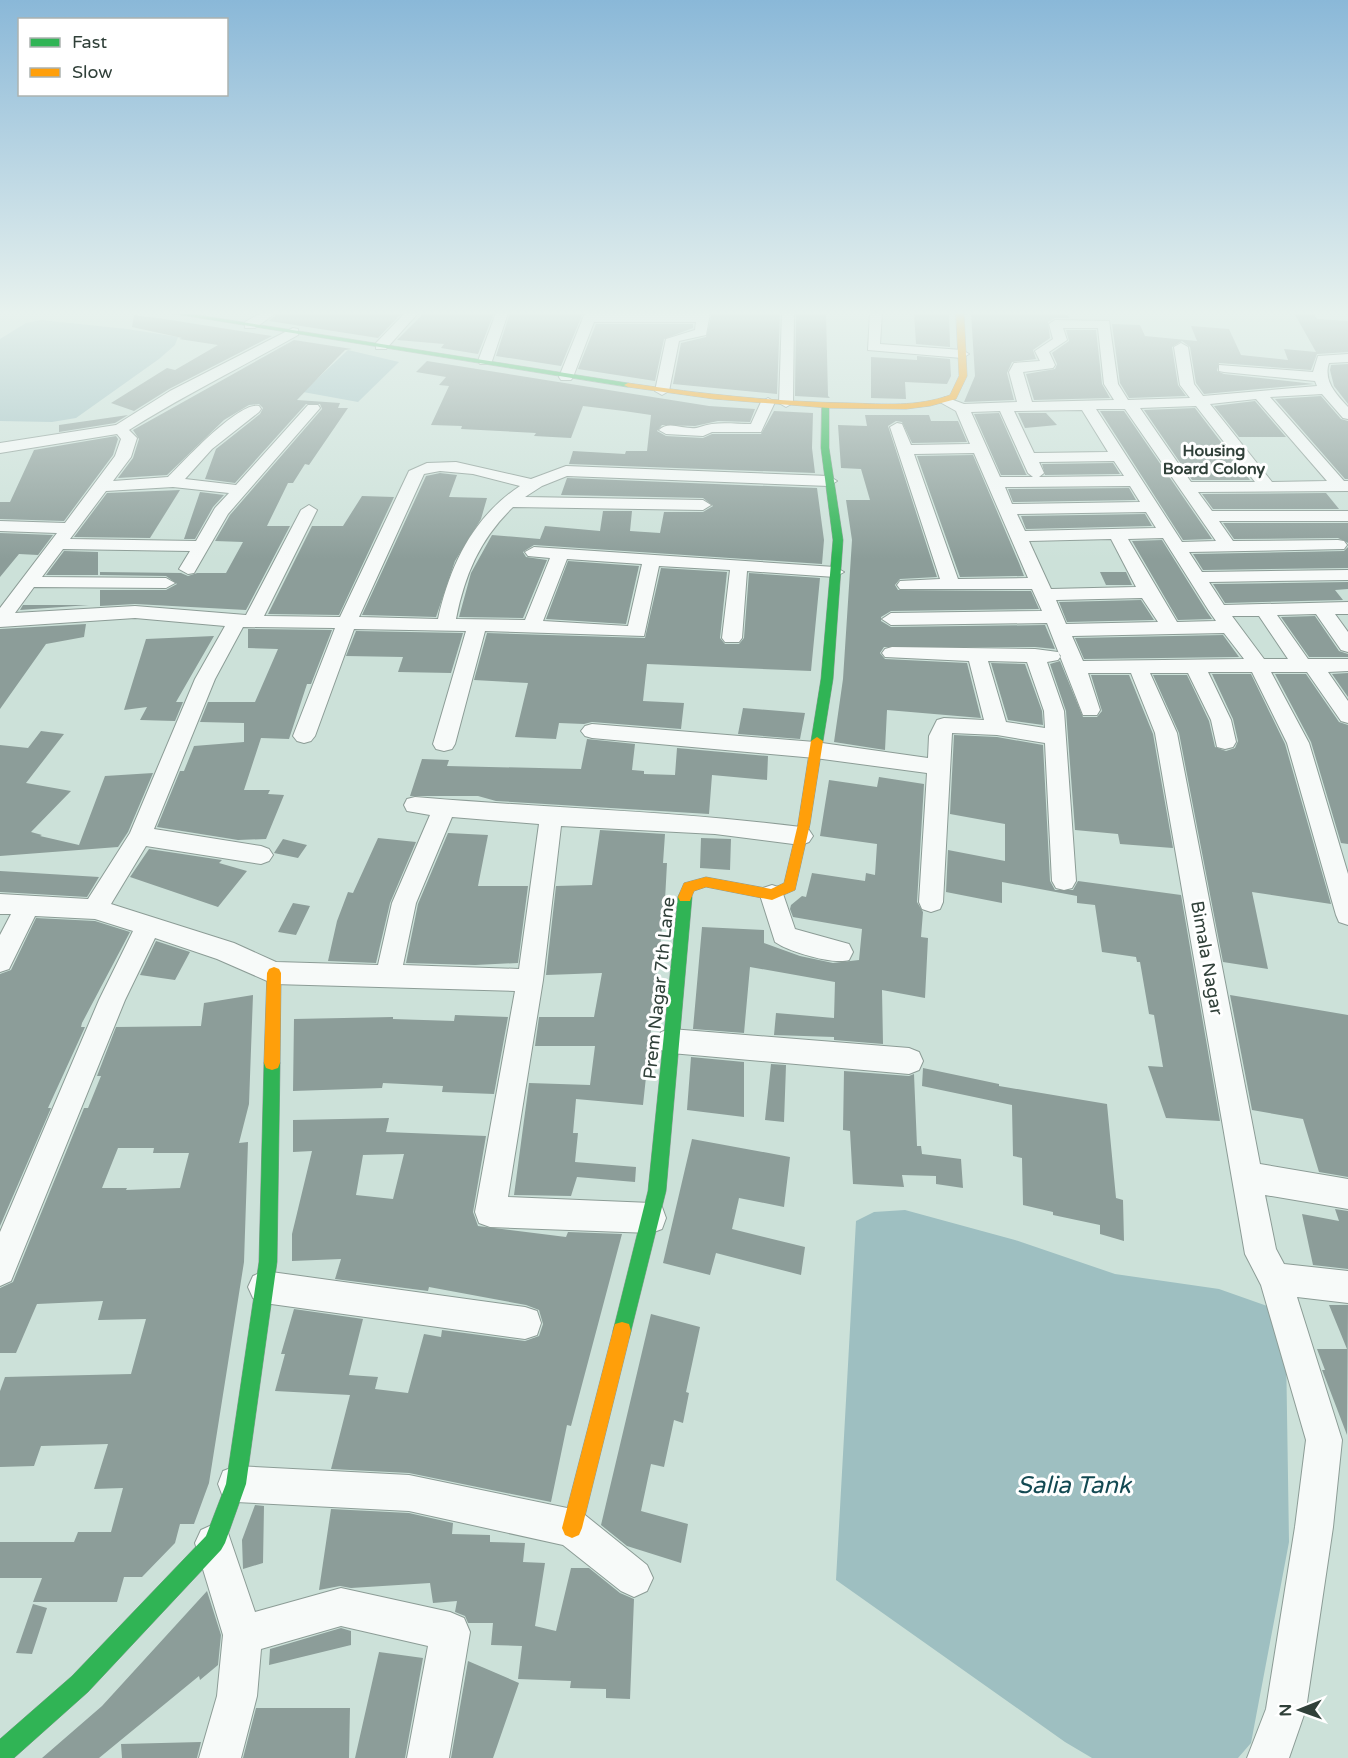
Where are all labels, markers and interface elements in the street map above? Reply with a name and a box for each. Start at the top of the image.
legend [18,18,228,96]
text: Fast [72,31,107,53]
text: Slow [72,61,113,83]
district label: Housing Board Colony [1163,441,1266,479]
street label: Prem Nagar 7th Lane [638,896,680,1080]
street label: Bimala Nagar [1186,899,1228,1017]
water label: Salia Tank [1017,1471,1133,1500]
north arrow [1270,1680,1330,1740]
text: N [1276,1704,1296,1717]

